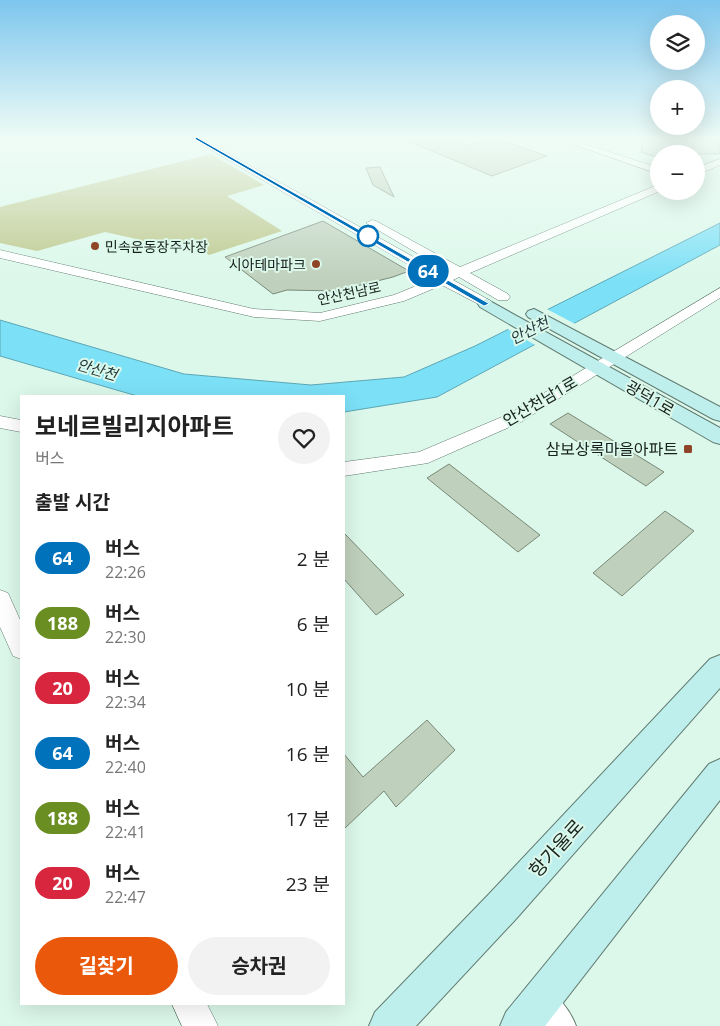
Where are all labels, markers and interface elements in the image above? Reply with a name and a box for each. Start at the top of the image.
map controls [650,15,705,200]
button: layers [650,15,705,70]
button: + [650,80,705,135]
button: − [650,145,705,200]
unlabelled marker [357,225,379,247]
place label: 민속운동장주차장 [105,237,208,256]
marker: 민속운동장주차장 [89,240,101,252]
place label: 시아테마파크 [229,255,306,274]
line badge: 64 [406,255,450,287]
marker: 시아테마파크 [310,258,322,270]
text: 64 [418,259,438,283]
street label: 안산천남로 [316,277,383,309]
water label: 안산천 [506,311,554,348]
water label: 안산천 [74,354,122,385]
street label: 안산천남1로 [499,371,582,431]
street label: 광덕1로 [621,375,679,421]
text: 보네르빌리지아파트 [35,409,234,442]
button: heart [278,412,330,464]
place label: 삼보상록마을아파트 [546,438,678,460]
marker: 삼보상록마을아파트 [682,443,694,455]
text: 버스 [35,447,64,469]
text: 출발 시간 [35,489,110,515]
text: 버스 [105,535,140,561]
text: 64 [52,546,73,570]
text: 2 분 [297,546,330,572]
text: 22:26 [105,561,146,583]
text: 버스 [105,600,140,626]
text: 188 [47,611,78,635]
text: 6 분 [297,611,330,637]
text: 22:30 [105,626,146,648]
text: 버스 [105,665,140,691]
text: 20 [52,676,73,700]
text: 10 분 [286,676,330,702]
text: 22:34 [105,691,146,713]
text: 버스 [105,730,140,756]
text: 64 [52,741,73,765]
text: 16 분 [286,741,330,767]
text: 22:40 [105,756,146,778]
text: 버스 [105,795,140,821]
text: 188 [47,806,78,830]
text: 17 분 [286,806,330,832]
street label: 항가울로 [523,813,589,883]
text: 22:41 [105,821,146,843]
text: 버스 [105,860,140,886]
text: 20 [52,871,73,895]
text: 23 분 [286,871,330,897]
text: 22:47 [105,886,146,908]
button: 길찾기 [35,937,178,995]
button: 승차권 [188,937,330,995]

